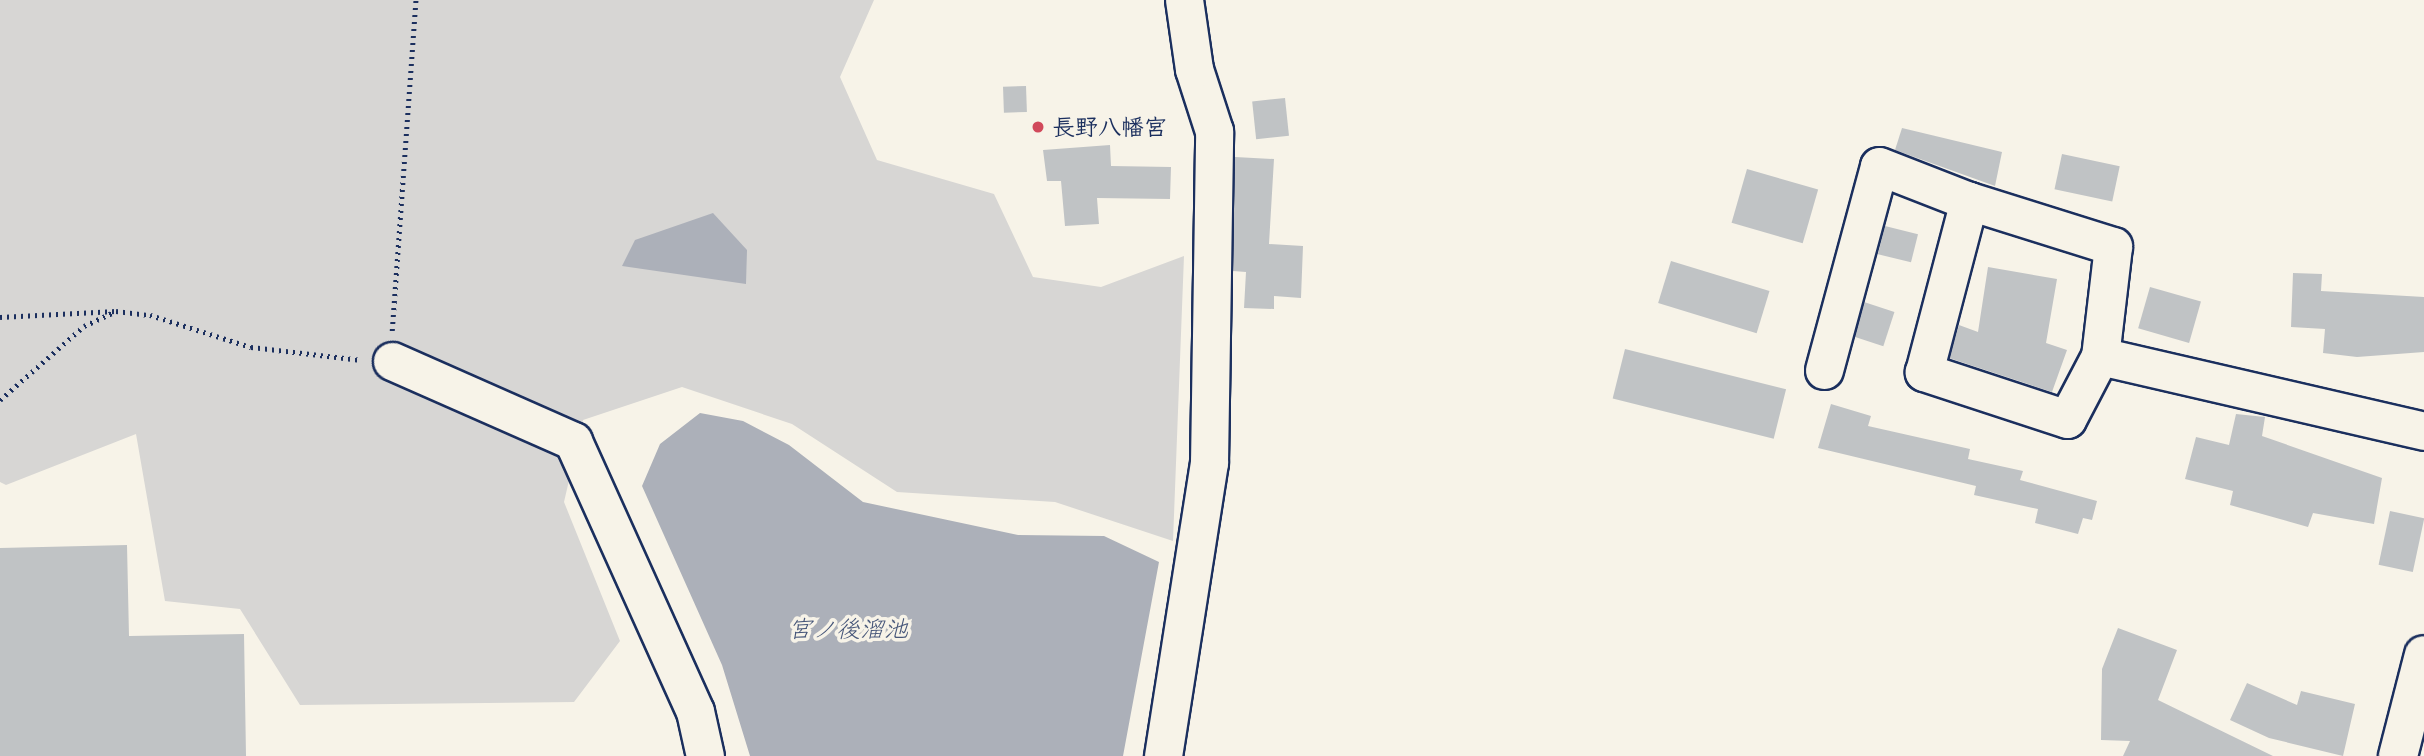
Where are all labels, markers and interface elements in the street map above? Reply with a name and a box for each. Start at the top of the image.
place label: 長野八幡宮 [1052,113,1167,141]
marker: 長野八幡宮 [1030,119,1046,135]
water label: 宮ノ後溜池 [788,615,908,643]

